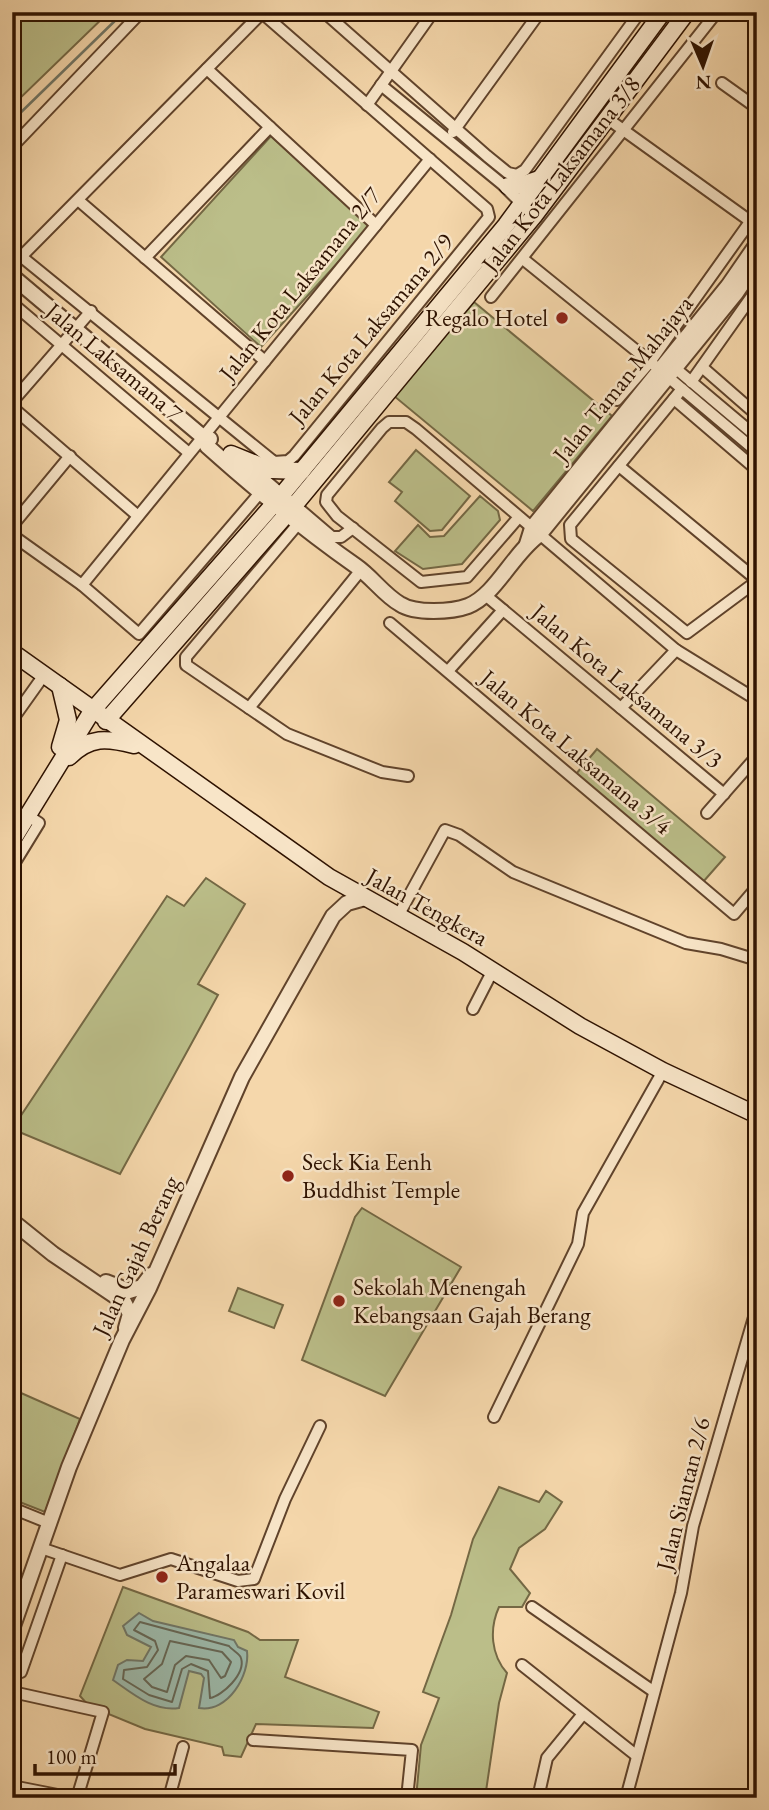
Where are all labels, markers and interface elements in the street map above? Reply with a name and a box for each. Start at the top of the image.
north arrow [668,32,738,102]
street label: Jalan Kota Laksamana 3/8 [473,69,647,280]
text: N [695,70,712,95]
street label: Jalan Kota Laksamana 2/7 [211,180,388,389]
street label: Jalan Kota Laksamana 2/9 [280,226,460,432]
street label: Jalan Taman Mahajaya [544,288,700,470]
street label: Jalan Laksamana 7 [38,294,190,428]
place label: Regalo Hotel [425,302,548,333]
marker: Regalo Hotel [554,310,570,326]
street label: Jalan Kota Laksamana 3/3 [524,595,730,775]
street label: Jalan Kota Laksamana 3/4 [473,661,679,841]
street label: Jalan Tengkera [359,859,494,953]
place label: Seck Kia Eenh Buddhist Temple [302,1146,460,1205]
marker: Seck Kia Eenh Buddhist Temple [280,1168,296,1184]
street label: Jalan Gajah Berang [84,1170,187,1343]
place label: Sekolah Menengah Kebangsaan Gajah Berang [353,1271,591,1330]
marker: Sekolah Menengah Kebangsaan Gajah Berang [331,1293,347,1309]
street label: Jalan Siantan 2/6 [648,1414,717,1576]
place label: Angalaa Parameswari Kovil [175,1547,346,1606]
marker: Angalaa Parameswari Kovil [154,1569,170,1585]
scale bar [35,1733,175,1777]
text: 100 m [46,1743,97,1770]

